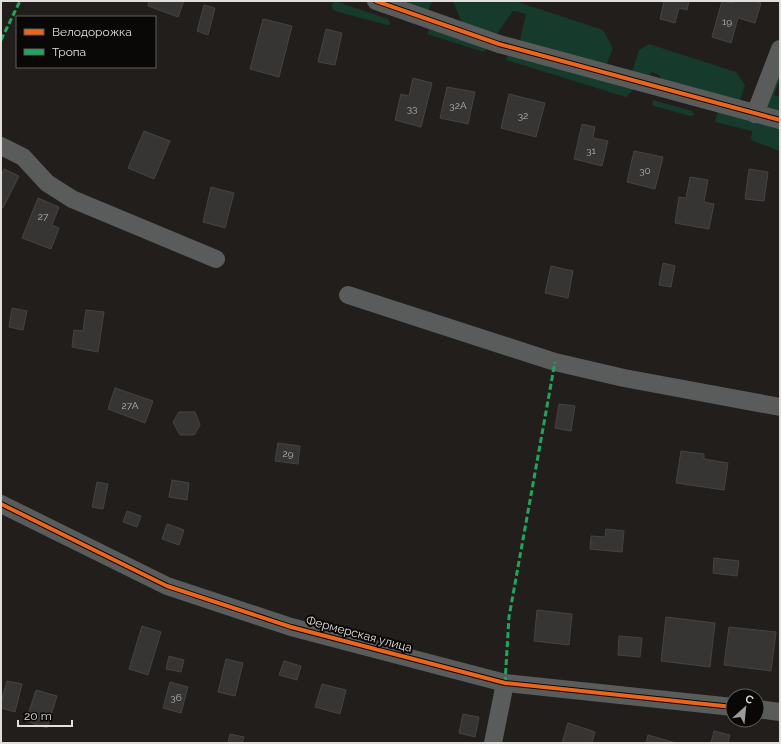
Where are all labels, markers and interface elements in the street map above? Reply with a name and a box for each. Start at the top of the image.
legend [16,16,156,68]
house number: 19 [722,16,732,27]
text: Велодорожка [52,25,132,39]
text: Тропа [52,45,86,59]
house number: 32А [449,100,467,111]
house number: 33 [407,103,417,114]
house number: 32 [518,110,528,121]
house number: 31 [586,145,597,156]
house number: 30 [639,165,651,176]
house number: 27 [38,211,49,222]
house number: 27А [122,400,139,411]
house number: 29 [282,448,294,459]
street label: Фермерская улица [304,613,414,655]
north arrow [725,688,765,728]
house number: 36 [170,692,182,703]
text: С [743,692,756,707]
scale bar [18,702,72,728]
text: 20 m [24,709,52,723]

